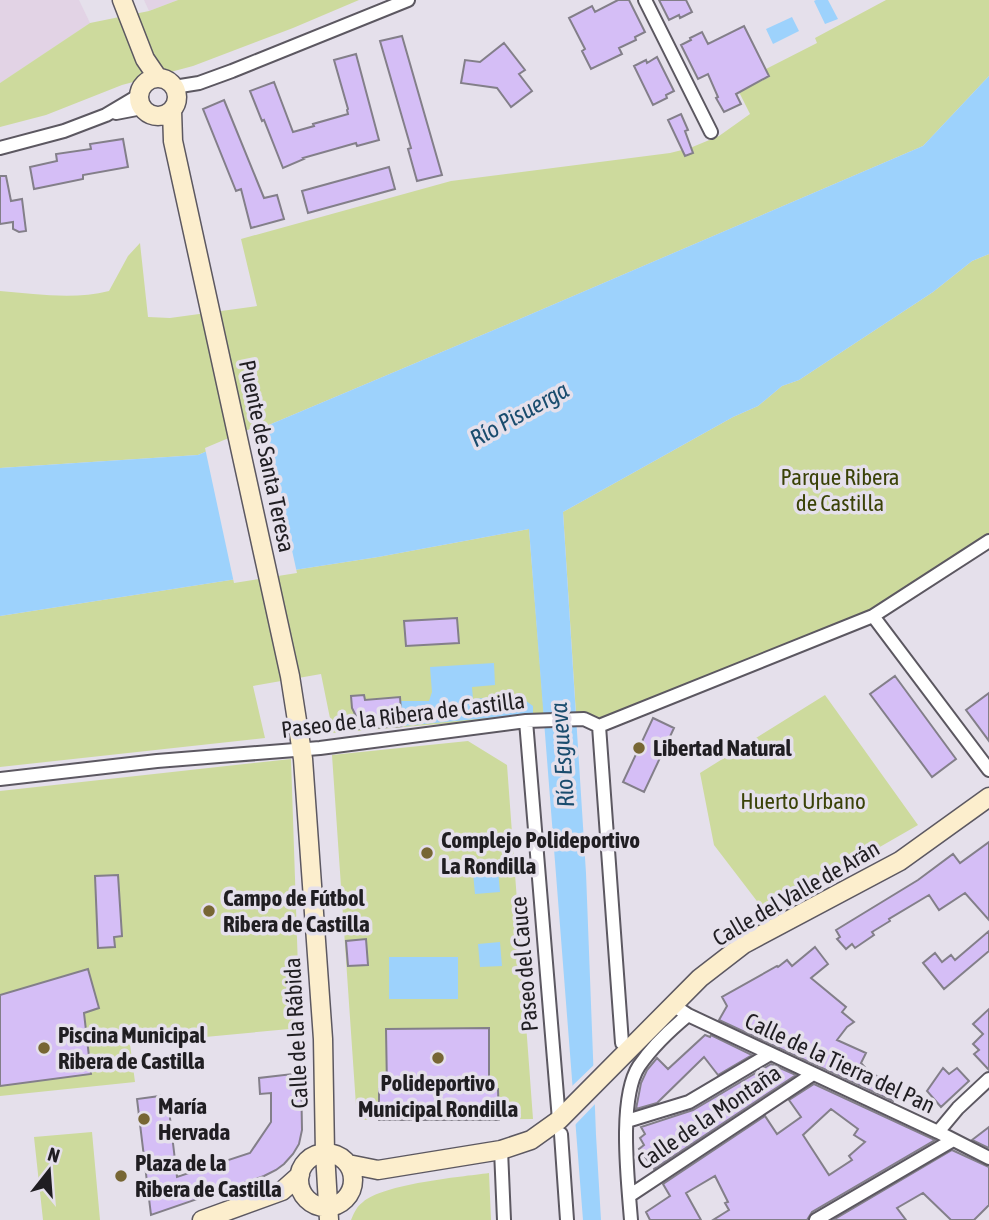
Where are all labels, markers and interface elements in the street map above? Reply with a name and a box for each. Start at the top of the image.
street label: Puente de Santa Teresa [234,358,300,554]
water label: Río Pisuerga [465,376,573,452]
park label: Parque Ribera de Castilla [780,464,900,516]
street label: Paseo de la Ribera de Castilla [280,687,526,743]
water label: Río Esgueva [545,702,579,808]
place label: Libertad Natural [653,735,792,761]
marker: Libertad Natural [631,740,647,756]
park label: Huerto Urbano [740,788,866,814]
place label: Complejo Polideportivo La Rondilla [441,827,640,879]
street label: Calle del Valle de Arán [708,835,884,951]
marker: Complejo Polideportivo La Rondilla [419,845,435,861]
place label: Campo de Fútbol Ribera de Castilla [223,885,370,937]
street label: Paseo del Cauce [505,895,543,1033]
marker: Campo de Fútbol Ribera de Castilla [201,903,217,919]
street label: Calle de la Rábida [279,957,313,1109]
street label: Calle de la Tierra del Pan [741,1008,939,1118]
place label: Piscina Municipal Ribera de Castilla [58,1022,207,1074]
marker: Piscina Municipal Ribera de Castilla [36,1040,52,1056]
marker: Polideportivo Municipal Rondilla [430,1050,446,1066]
street label: Calle de la Montaña [632,1059,786,1175]
place label: Polideportivo Municipal Rondilla [358,1070,518,1122]
place label: María Hervada [158,1093,230,1145]
marker: María Hervada [136,1111,152,1127]
north arrow [14,1136,84,1206]
text: N [45,1143,63,1167]
place label: Plaza de la Ribera de Castilla [135,1150,282,1202]
marker: Plaza de la Ribera de Castilla [113,1168,129,1184]

